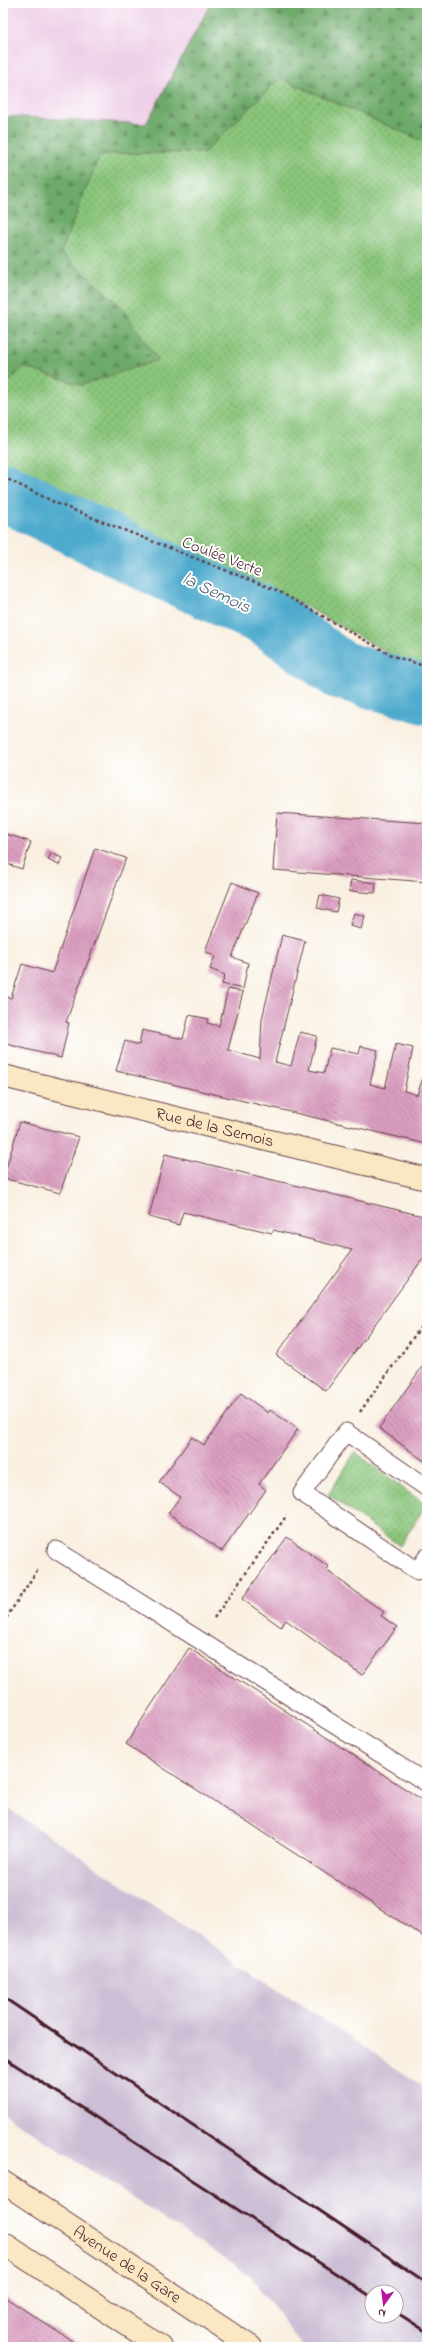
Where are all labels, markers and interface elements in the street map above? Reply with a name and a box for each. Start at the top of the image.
street label: Coulée Verte [178,530,266,584]
water label: la Semois [178,567,255,621]
street label: Rue de la Semois [153,1101,277,1154]
street label: Avenue de la Gare [68,2219,187,2310]
north arrow [364,2284,404,2324]
text: N [376,2304,387,2321]

